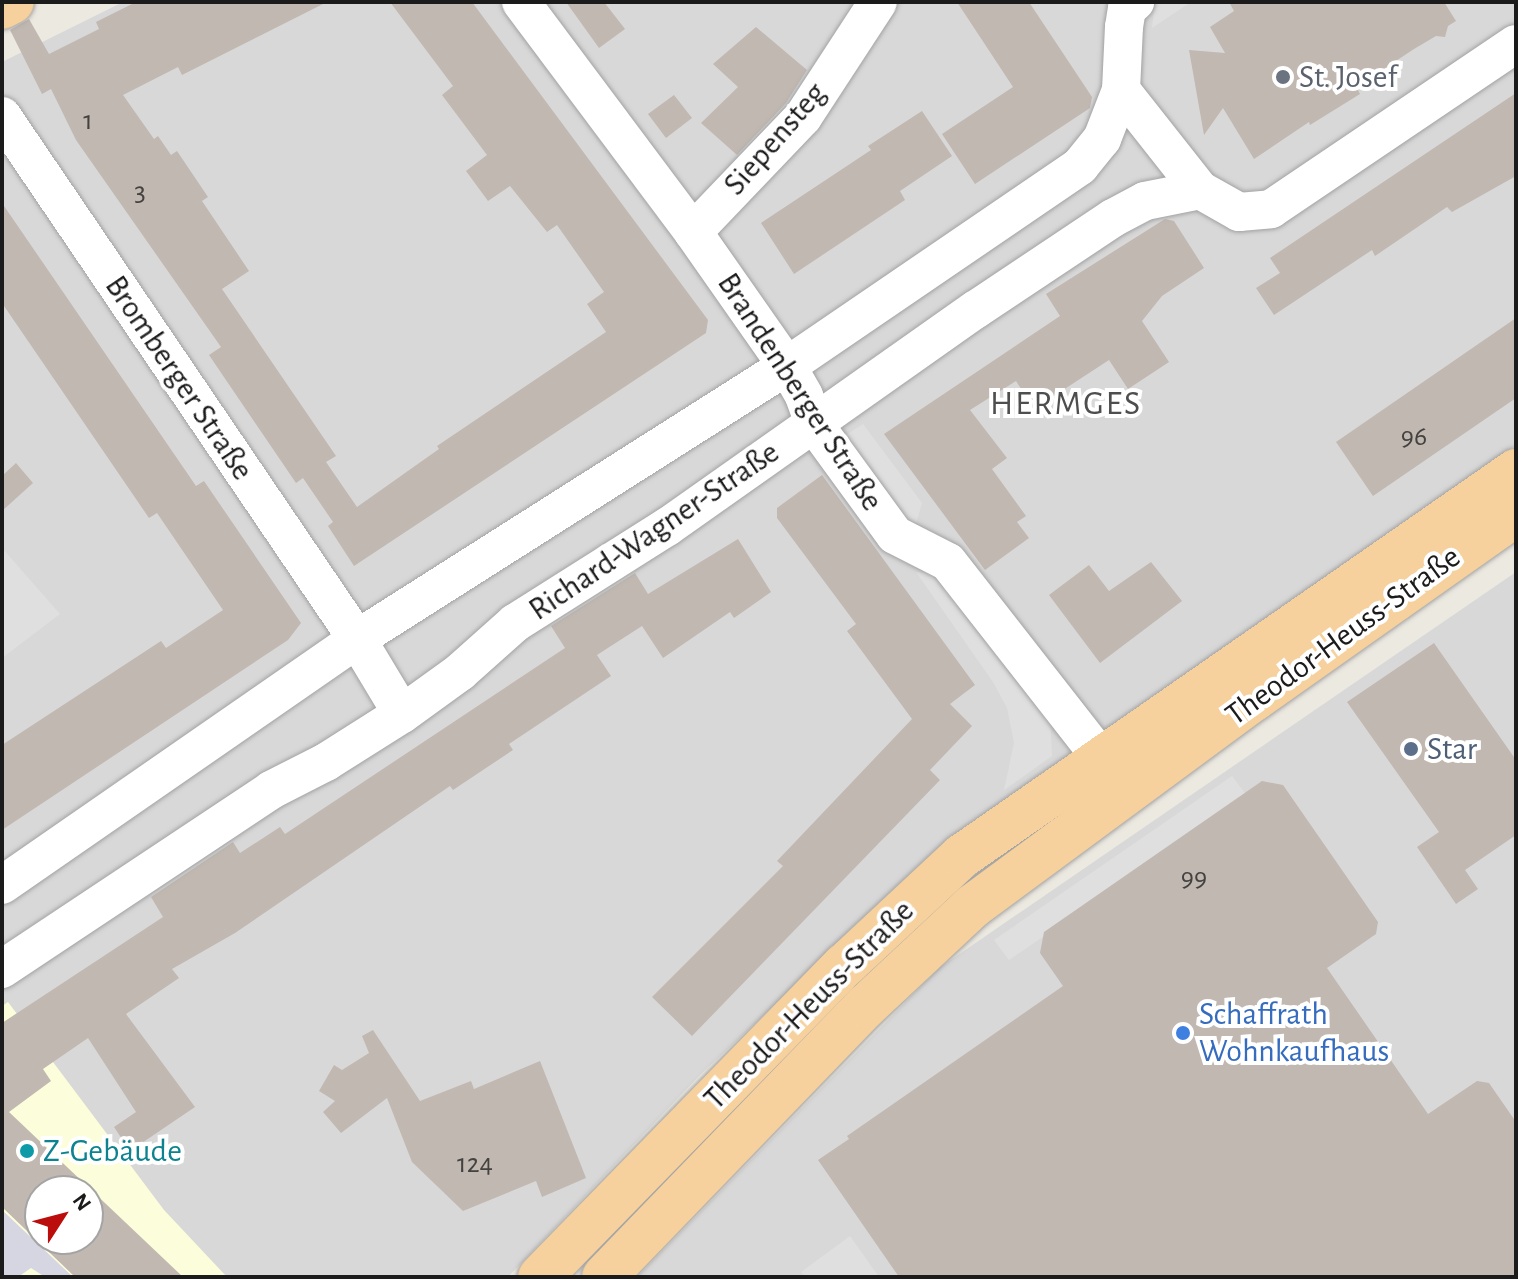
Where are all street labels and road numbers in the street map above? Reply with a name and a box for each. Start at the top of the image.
street label: Siepensteg [716,75,834,203]
street label: Brandenberger Straße [709,266,891,518]
street label: Bromberger Straße [96,269,262,487]
street label: Richard-Wagner-Straße [522,433,786,629]
street label: Theodor-Heuss-Straße [1218,538,1468,734]
street label: Theodor-Heuss-Straße [696,892,922,1118]

